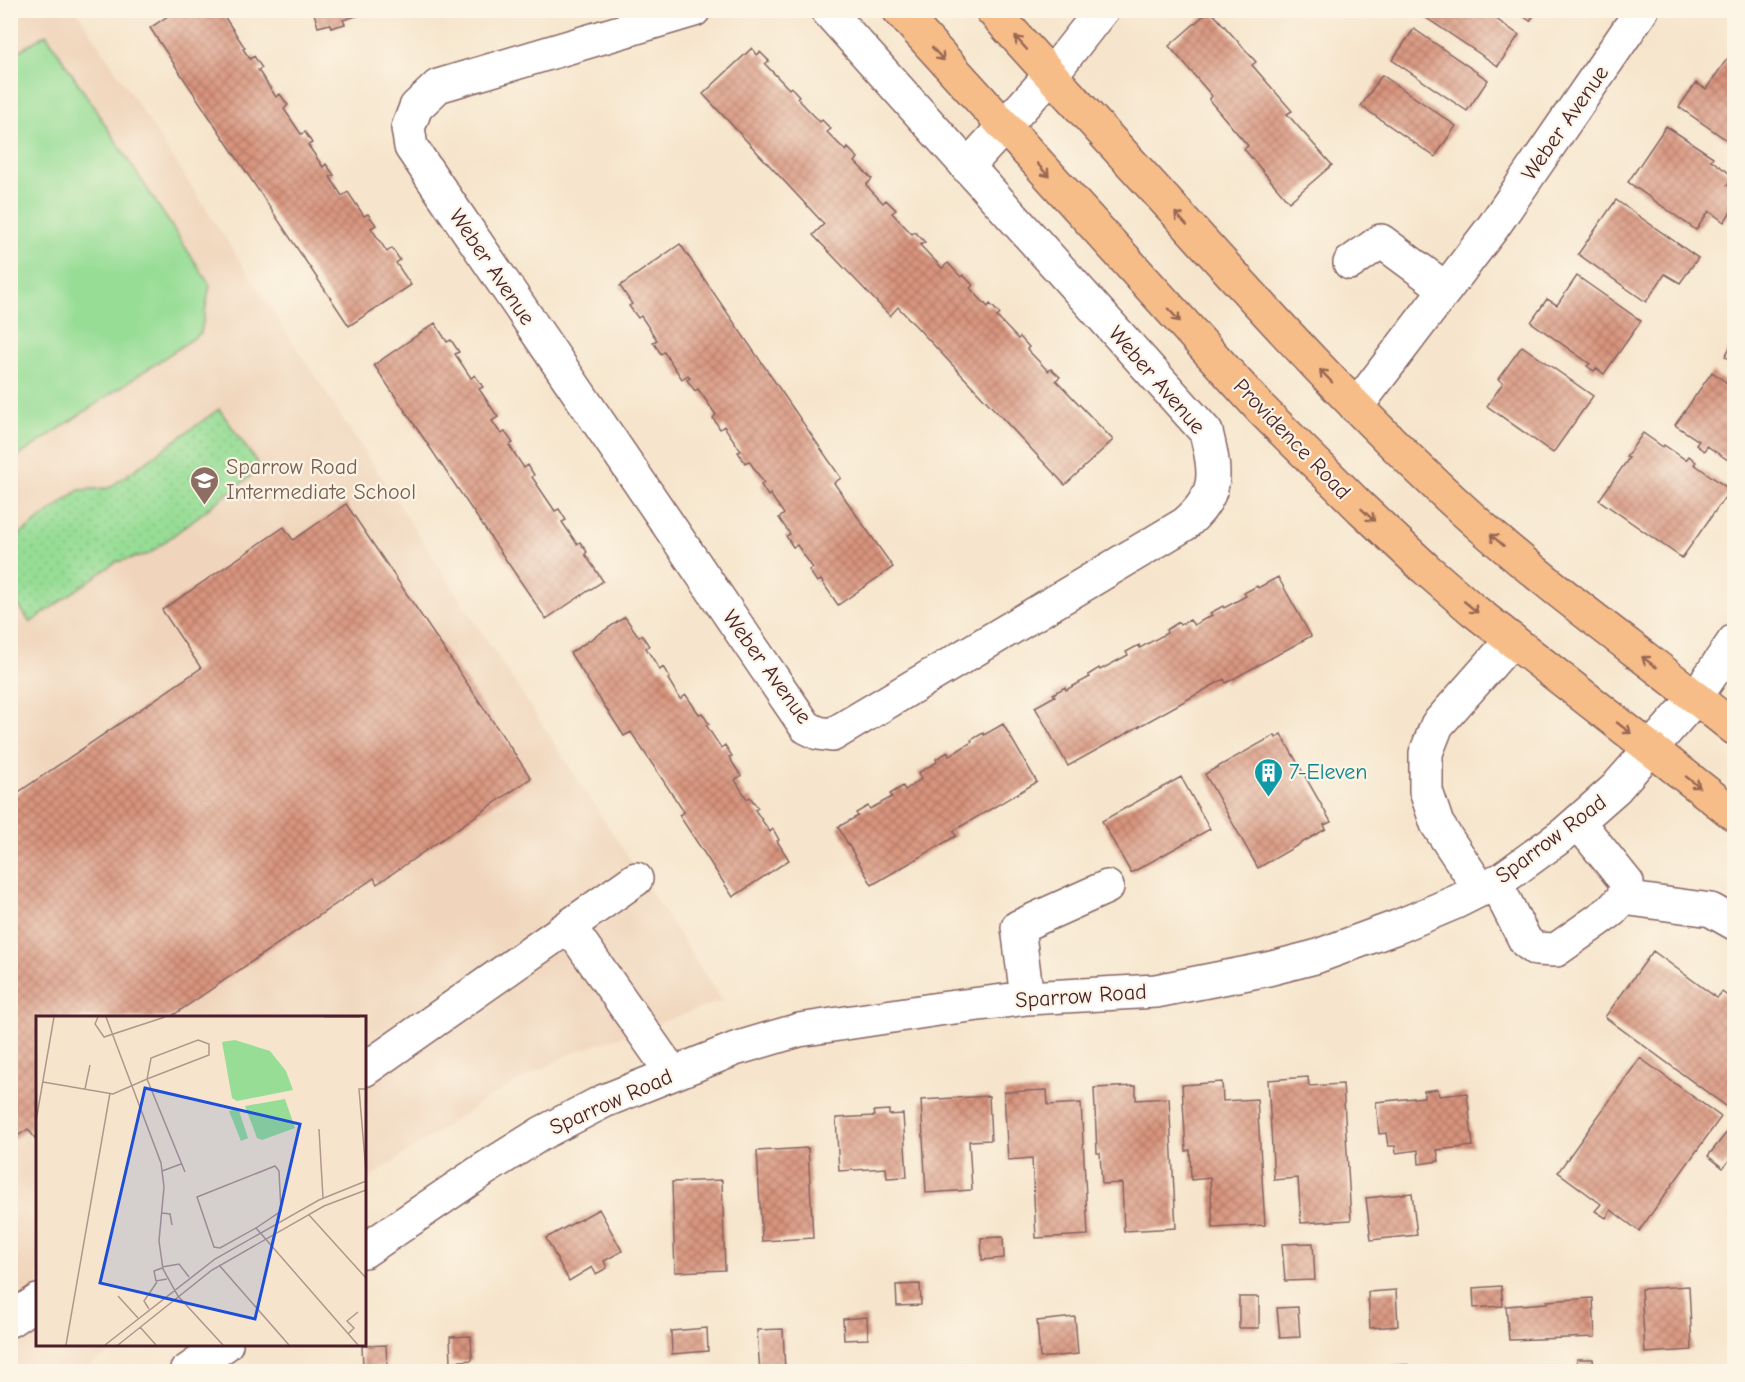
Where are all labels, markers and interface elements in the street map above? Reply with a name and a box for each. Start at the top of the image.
one-way arrow [1014,36,1028,51]
one-way arrow [931,46,945,61]
street label: Weber Avenue [1516,60,1614,186]
one-way arrow [1036,162,1050,177]
street label: Weber Avenue [444,204,540,330]
one-way arrow [1174,211,1188,226]
one-way arrow [1167,307,1181,322]
street label: Weber Avenue [1103,321,1211,439]
one-way arrow [1318,368,1333,383]
street label: Providence Road [1228,373,1356,505]
place label: Sparrow Road Intermediate School [226,454,416,505]
school or university icon: Sparrow Road Intermediate School [189,464,221,506]
one-way arrow [1360,508,1375,522]
one-way arrow [1489,533,1505,547]
one-way arrow [1463,600,1478,614]
street label: Weber Avenue [717,605,817,729]
one-way arrow [1641,655,1657,668]
one-way arrow [1616,721,1632,734]
building icon: 7-Eleven [1252,756,1284,798]
place label: 7-Eleven [1289,759,1368,785]
one-way arrow [1685,775,1701,788]
street label: Sparrow Road [1491,789,1611,889]
street label: Sparrow Road [1014,978,1148,1014]
inset map [36,1016,366,1346]
street label: Sparrow Road [546,1063,676,1141]

